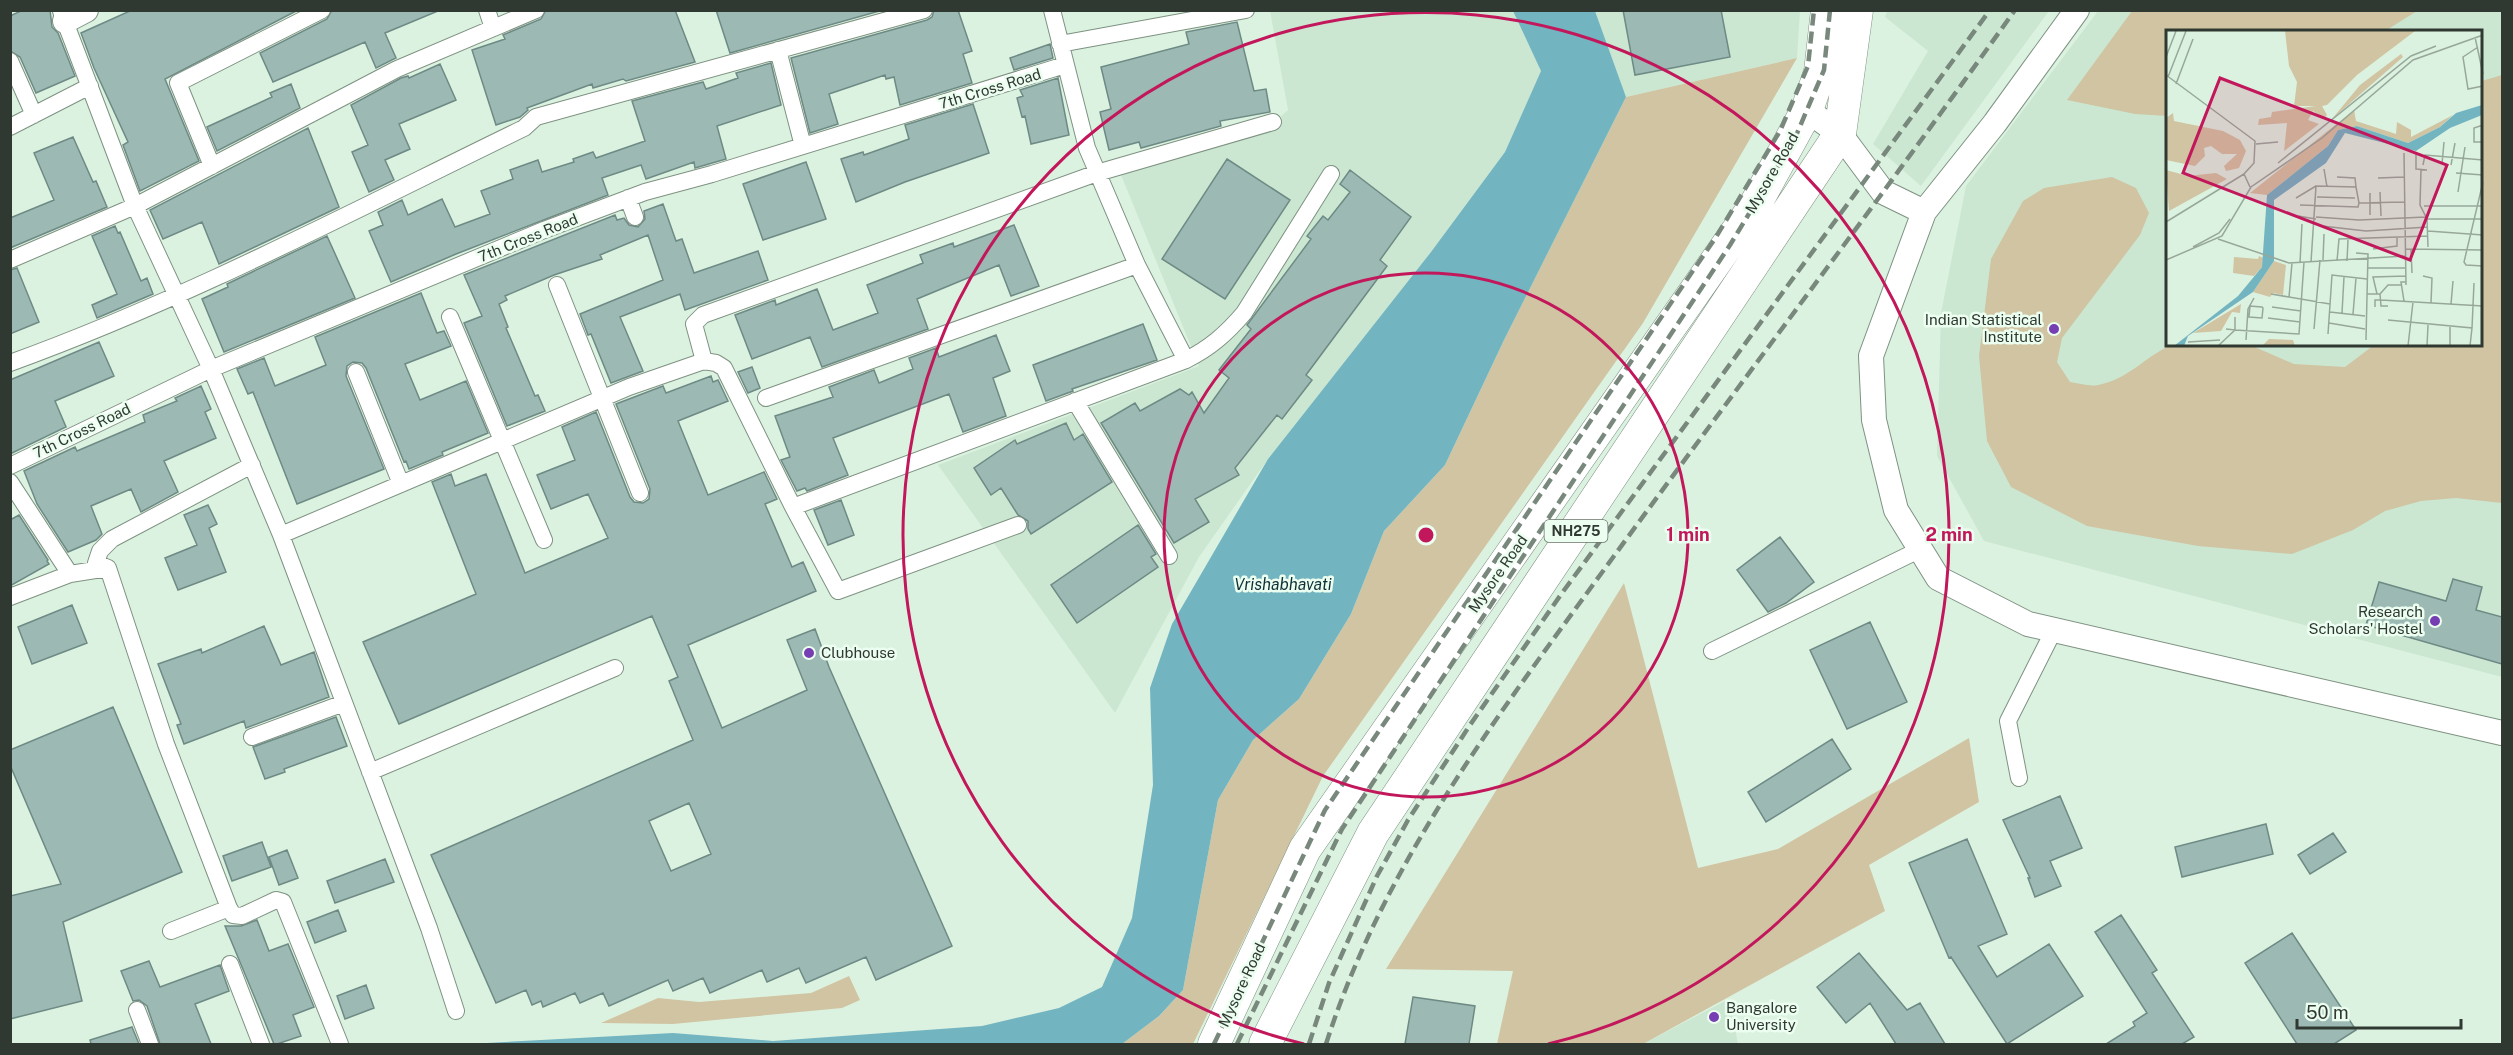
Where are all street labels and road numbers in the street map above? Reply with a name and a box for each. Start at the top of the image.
street label: 7th Cross Road [937,65,1043,112]
street label: Mysore Road [1742,129,1802,216]
street label: 7th Cross Road [476,210,580,265]
street label: 7th Cross Road [30,400,133,461]
road number: NH275 [1544,520,1608,542]
street label: Mysore Road [1465,532,1531,616]
street label: Mysore Road [1215,940,1268,1029]

